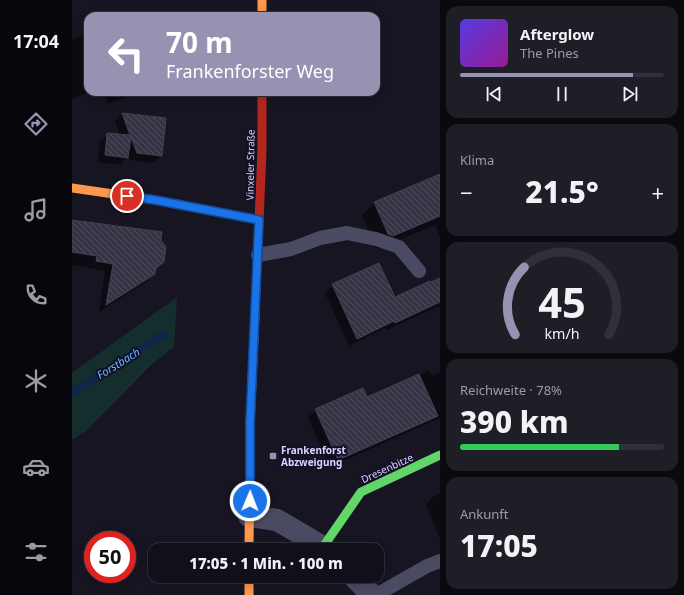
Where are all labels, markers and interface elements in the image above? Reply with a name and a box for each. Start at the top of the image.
text: 70 m [166,23,233,61]
text: Afterglow [520,24,594,44]
icon: left [100,28,152,80]
text: 17:04 [13,29,59,53]
text: The Pines [520,44,579,62]
text: Frankenforster Weg [166,59,334,83]
icon: previous [483,83,505,105]
icon: pause [551,83,573,105]
icon: next [619,83,641,105]
icon: directions [22,110,50,138]
street label: Vinxeler Straße [242,129,258,201]
text: Klima [460,151,494,169]
text: 21.5° [525,171,599,212]
text: − [460,177,473,207]
text: + [651,177,664,207]
pin [110,179,144,213]
icon: arrive [116,185,138,207]
icon: music [22,196,50,224]
text: 45 [538,274,586,330]
icon: phone [22,281,50,309]
text: km/h [544,324,580,343]
water label: Forstbach [94,344,142,382]
icon: climate [22,367,50,395]
text: Reichweite · 78% [460,381,562,399]
text: 390 km [460,401,569,442]
place label: Frankenforst Abzweigung [281,443,347,469]
street label: Dresenbitze [359,450,416,486]
marker: Frankenforst Abzweigung [268,451,278,461]
icon: car [22,453,50,481]
position arrow [229,480,271,522]
text: Ankunft [460,505,509,523]
text: 17:05 [460,525,538,566]
speed limit sign: 50 [84,531,136,583]
icon: filters [22,538,50,566]
text: 17:05 · 1 Min. · 100 m [189,553,343,573]

